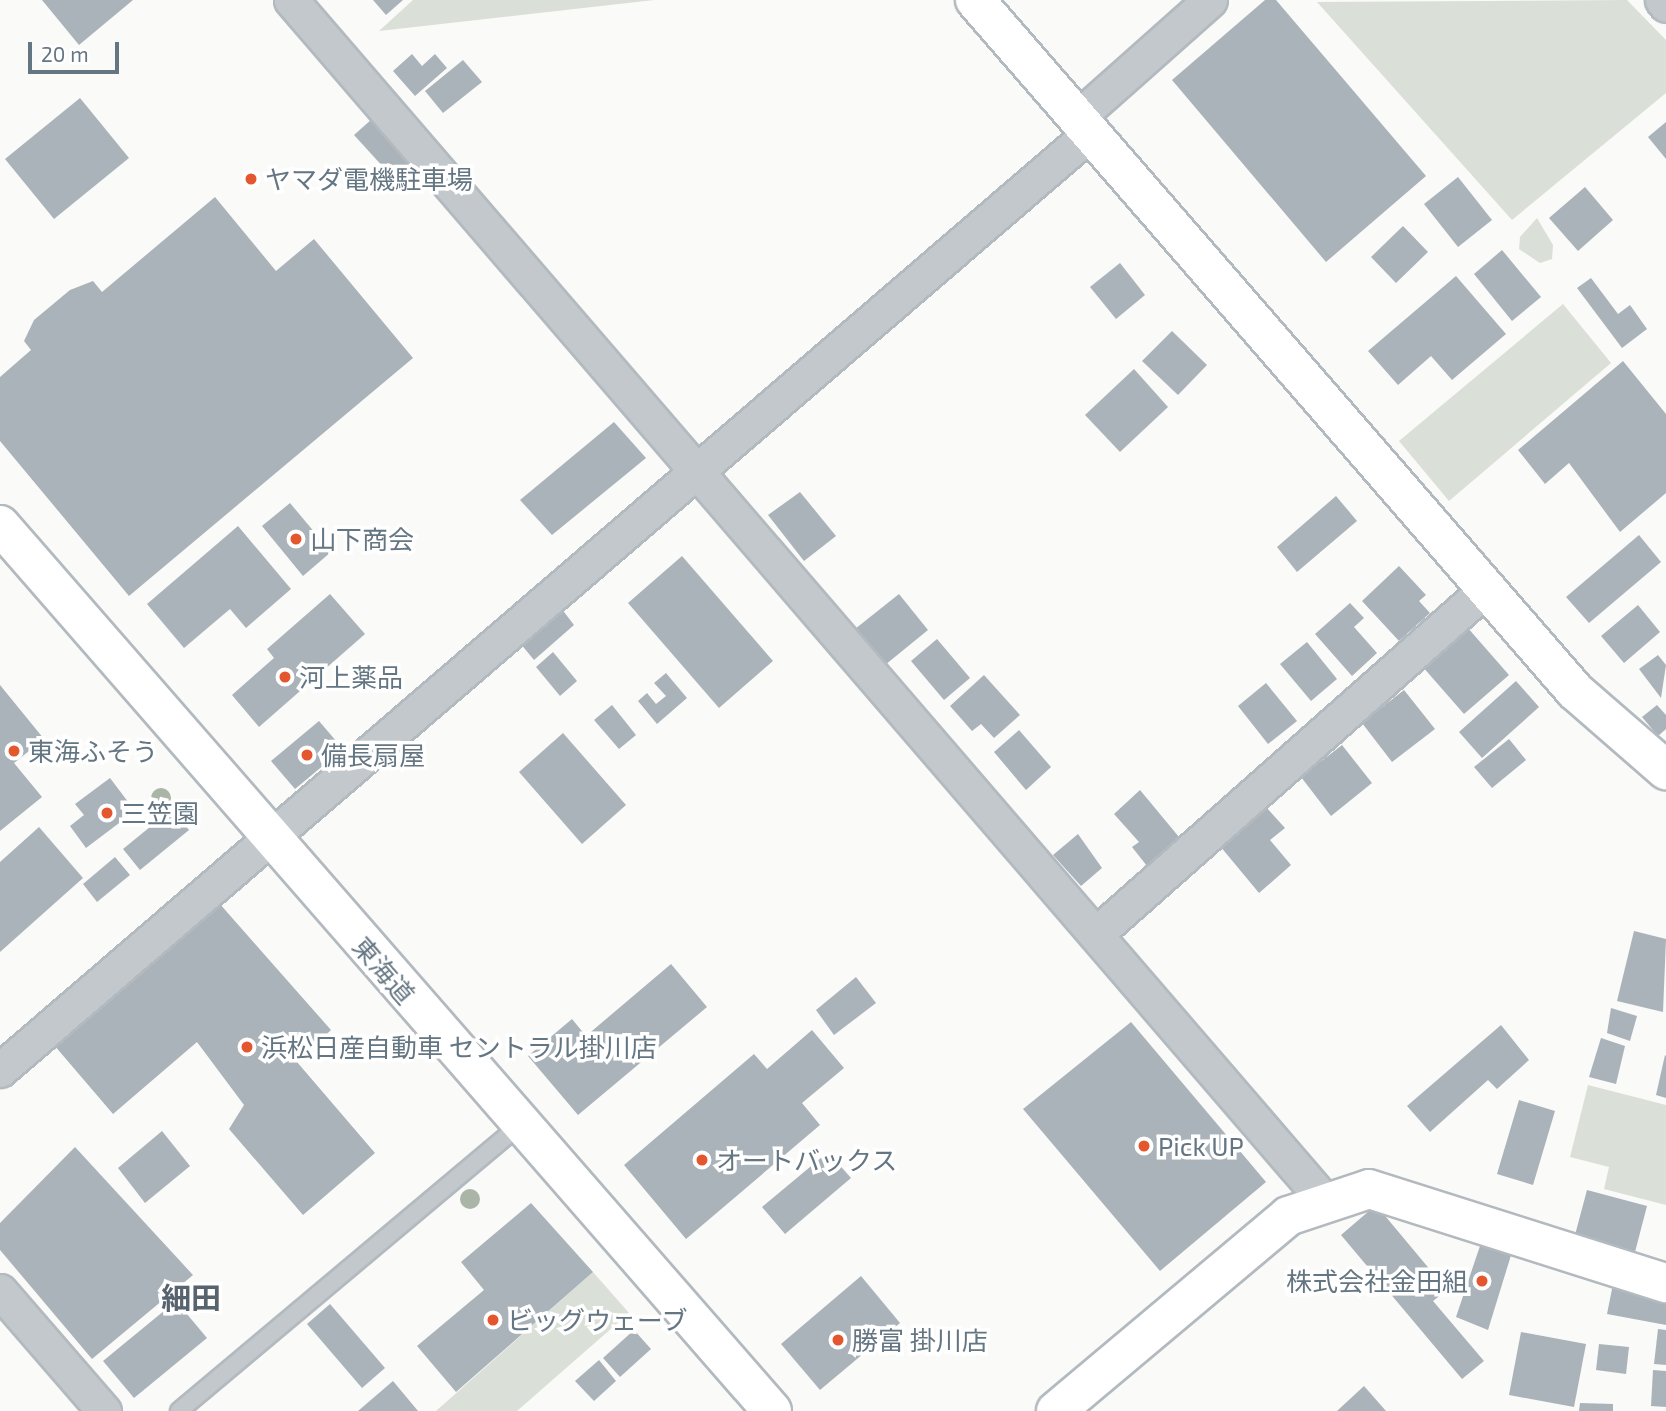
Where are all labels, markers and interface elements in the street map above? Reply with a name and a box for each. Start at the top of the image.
scale bar [32,28,122,72]
text: 20 m [41,41,89,66]
place label: ヤマダ電機駐車場 [265,163,473,195]
marker: ヤマダ電機駐車場 [243,171,259,187]
place label: 山下商会 [310,523,414,555]
marker: 山下商会 [288,531,304,547]
place label: 河上薬品 [299,661,403,693]
marker: 河上薬品 [277,669,293,685]
place label: 東海ふそう [28,735,158,767]
place label: 備長扇屋 [321,739,425,771]
marker: 東海ふそう [6,743,22,759]
marker: 備長扇屋 [299,747,315,763]
place label: 三笠園 [121,797,199,829]
marker: 三笠園 [99,805,115,821]
street label: 東海道 [347,930,421,1010]
place label: 浜松日産自動車 セントラル掛川店 [261,1031,657,1063]
marker: 浜松日産自動車 セントラル掛川店 [239,1039,255,1055]
place label: Pick UP [1158,1130,1244,1162]
marker: Pick UP [1136,1138,1152,1154]
place label: オートバックス [716,1144,898,1176]
marker: オートバックス [694,1152,710,1168]
place label: 株式会社金田組 [1286,1265,1468,1297]
marker: 株式会社金田組 [1474,1273,1490,1289]
district label: 細田 [161,1279,221,1315]
place label: ビッグウェーブ [507,1304,689,1336]
marker: ビッグウェーブ [485,1312,501,1328]
place label: 勝富 掛川店 [852,1324,988,1356]
marker: 勝富 掛川店 [830,1332,846,1348]

